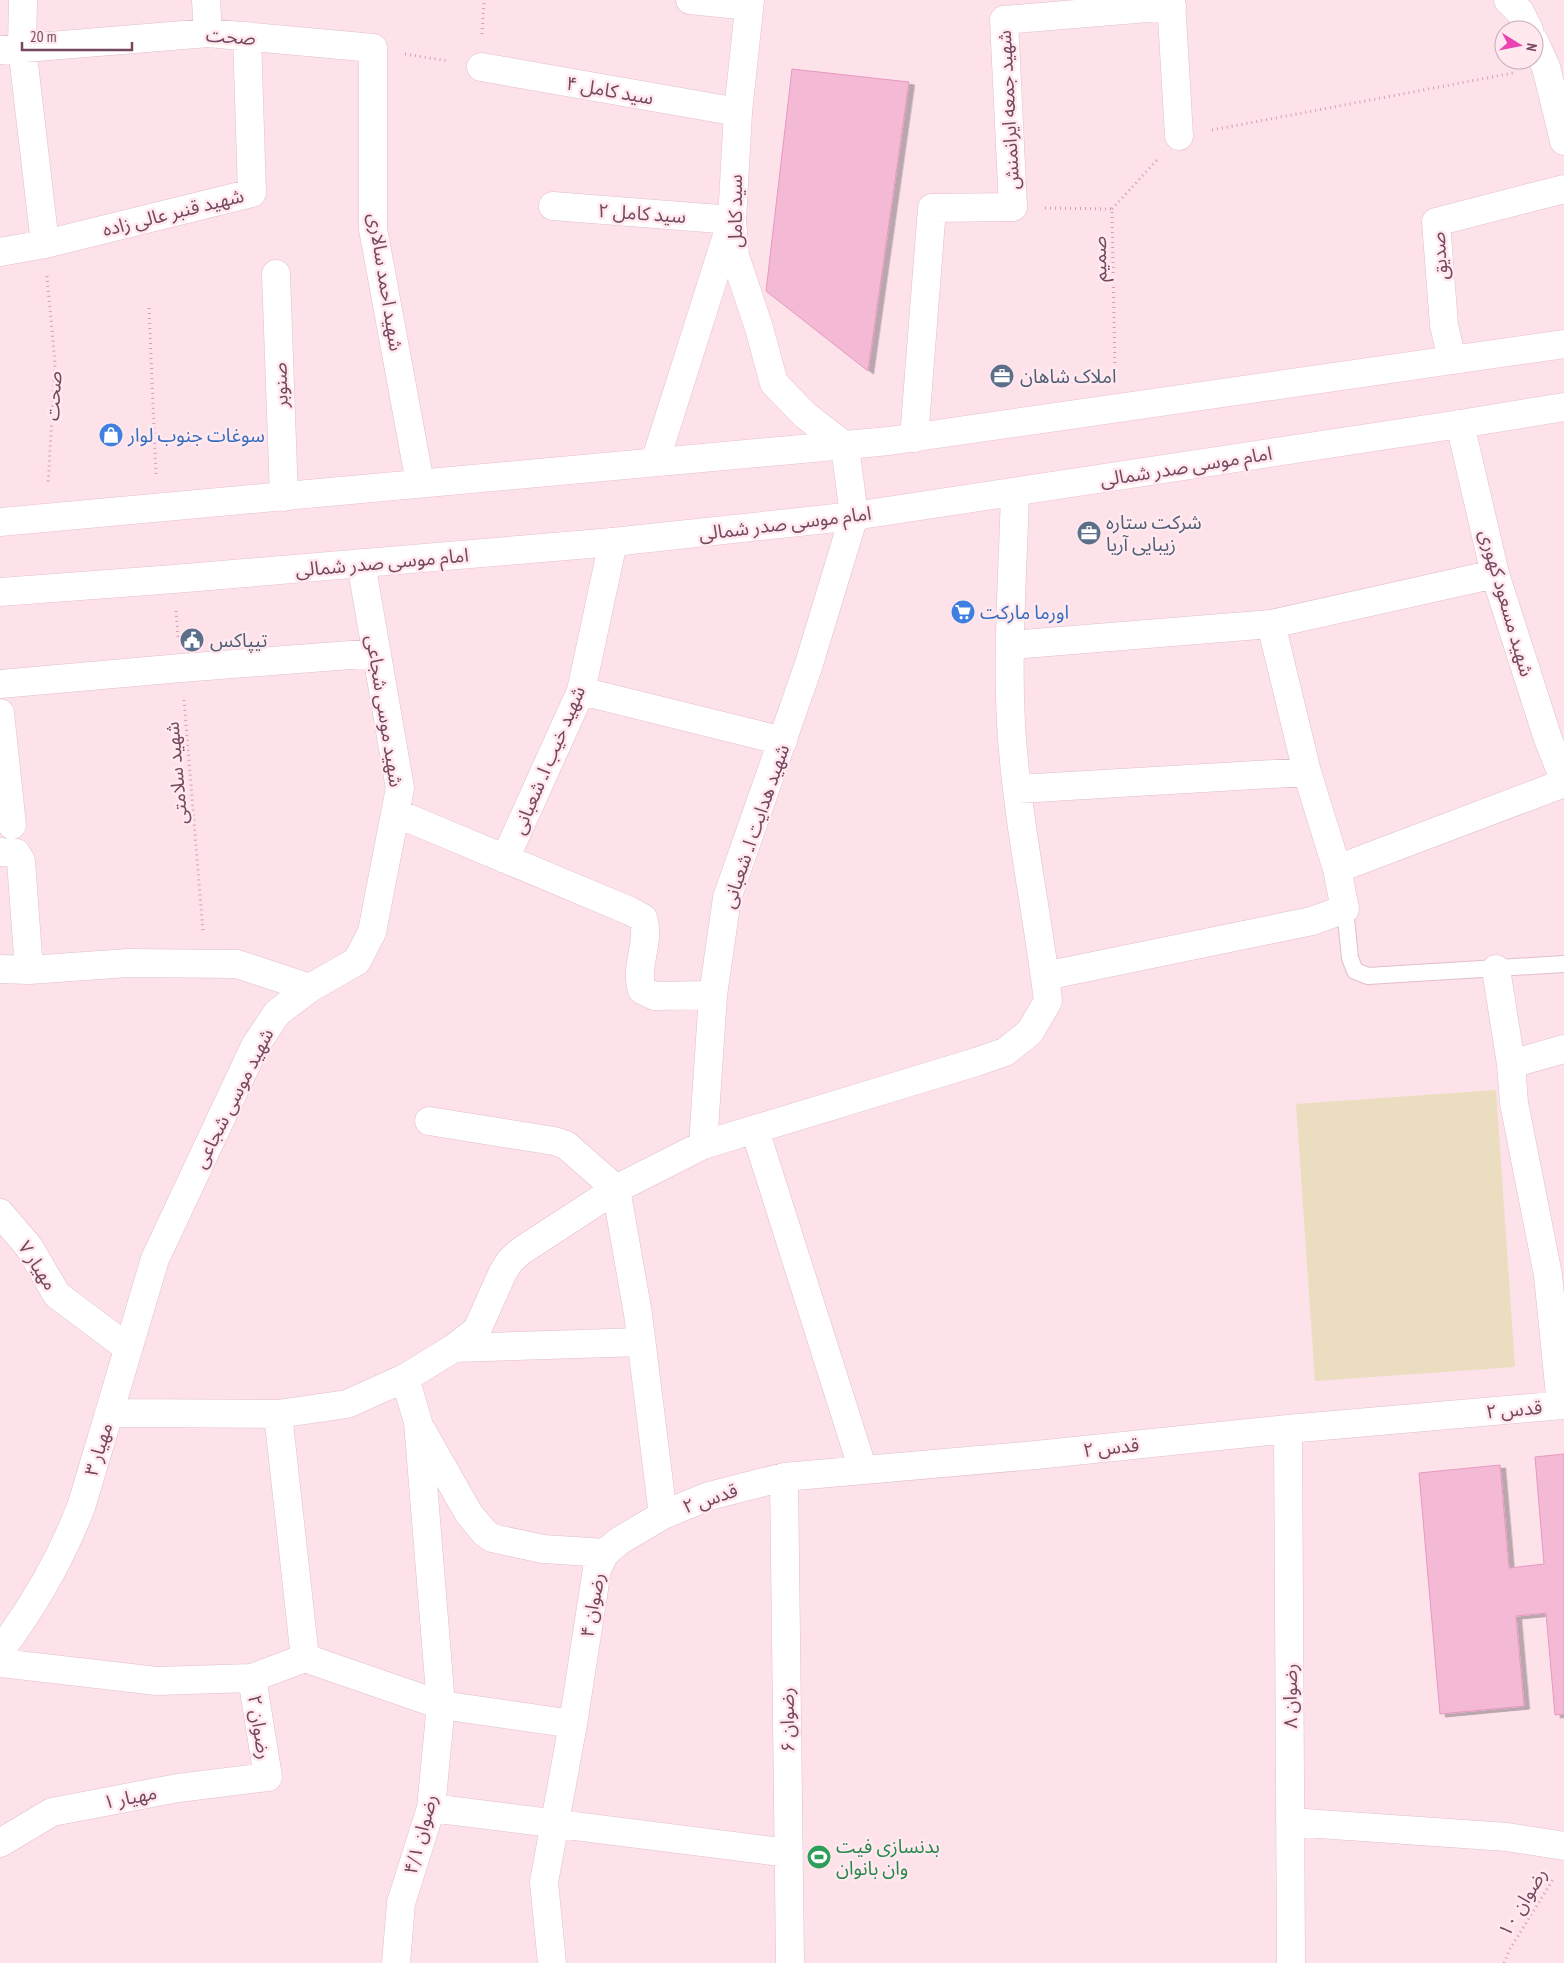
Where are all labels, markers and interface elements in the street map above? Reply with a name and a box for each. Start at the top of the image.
scale bar [22,20,132,52]
north arrow [1494,20,1544,70]
street label: صحت [205,22,257,50]
text: 20 m [30,27,56,46]
street label: شهید جمعه ایرانمنش [992,30,1024,190]
text: N [1522,42,1541,53]
street label: سید کامل ۴ [564,71,656,109]
street label: سید کامل [723,174,747,248]
street label: شهید قنبر عالی زاده [100,183,246,241]
street label: سید کامل ۲ [597,198,687,228]
street label: شهید احمد سالاری [363,211,409,353]
street label: صدیق [1425,231,1453,281]
street label: صمیم [1087,236,1114,282]
street label: صنوبر [267,362,293,409]
office icon: املاک شاهان [989,363,1015,389]
place label: املاک شاهان [1020,364,1116,388]
street label: صحت [40,370,66,422]
shop icon: سوغات جنوب لوار [98,422,124,448]
place label: سوغات جنوب لوار [127,423,265,447]
street label: امام موسی صدر شمالی [1098,441,1274,494]
street label: امام موسی صدر شمالی [697,501,873,548]
place label: شرکت ستاره زیبایی آریا [1106,510,1202,556]
office icon: شرکت ستاره زیبایی آریا [1076,520,1102,546]
street label: شهید مسعود کهوری [1475,527,1539,679]
street label: امام موسی صدر شمالی [294,542,470,585]
supermarket icon: اورما مارکت [950,599,976,625]
place label: اورما مارکت [980,600,1069,624]
public building icon: تیپاکس [179,627,205,653]
place label: تیپاکس [210,628,267,653]
street label: شهید موسی شجاعی [361,633,409,789]
street label: شهید خیب ا.. شعبانی [506,682,590,838]
street label: شهید سلامتی [160,721,192,825]
street label: شهید هدایت ا.. شعبانی [716,741,794,911]
street label: شهید موسی شجاعی [187,1024,279,1172]
street label: مهیار ۷ [13,1236,63,1294]
street label: قدس ۲ [1485,1395,1543,1423]
street label: مهیار ۳ [79,1420,117,1478]
street label: قدس ۲ [1082,1432,1140,1462]
street label: قدس ۲ [679,1477,741,1519]
street label: رضوان ۴ [575,1571,609,1639]
street label: رضوان ۸ [1278,1664,1302,1728]
street label: رضوان ۶ [774,1687,800,1753]
street label: رضوان ۲ [243,1693,277,1761]
street label: مهیار ۱ [101,1780,159,1814]
street label: رضوان ۴/۱ [398,1792,442,1876]
place label: بدنسازی فیت وان بانوان [836,1834,940,1880]
sports icon: بدنسازی فیت وان بانوان [806,1844,832,1870]
street label: رضوان ۱۰ [1492,1863,1552,1941]

